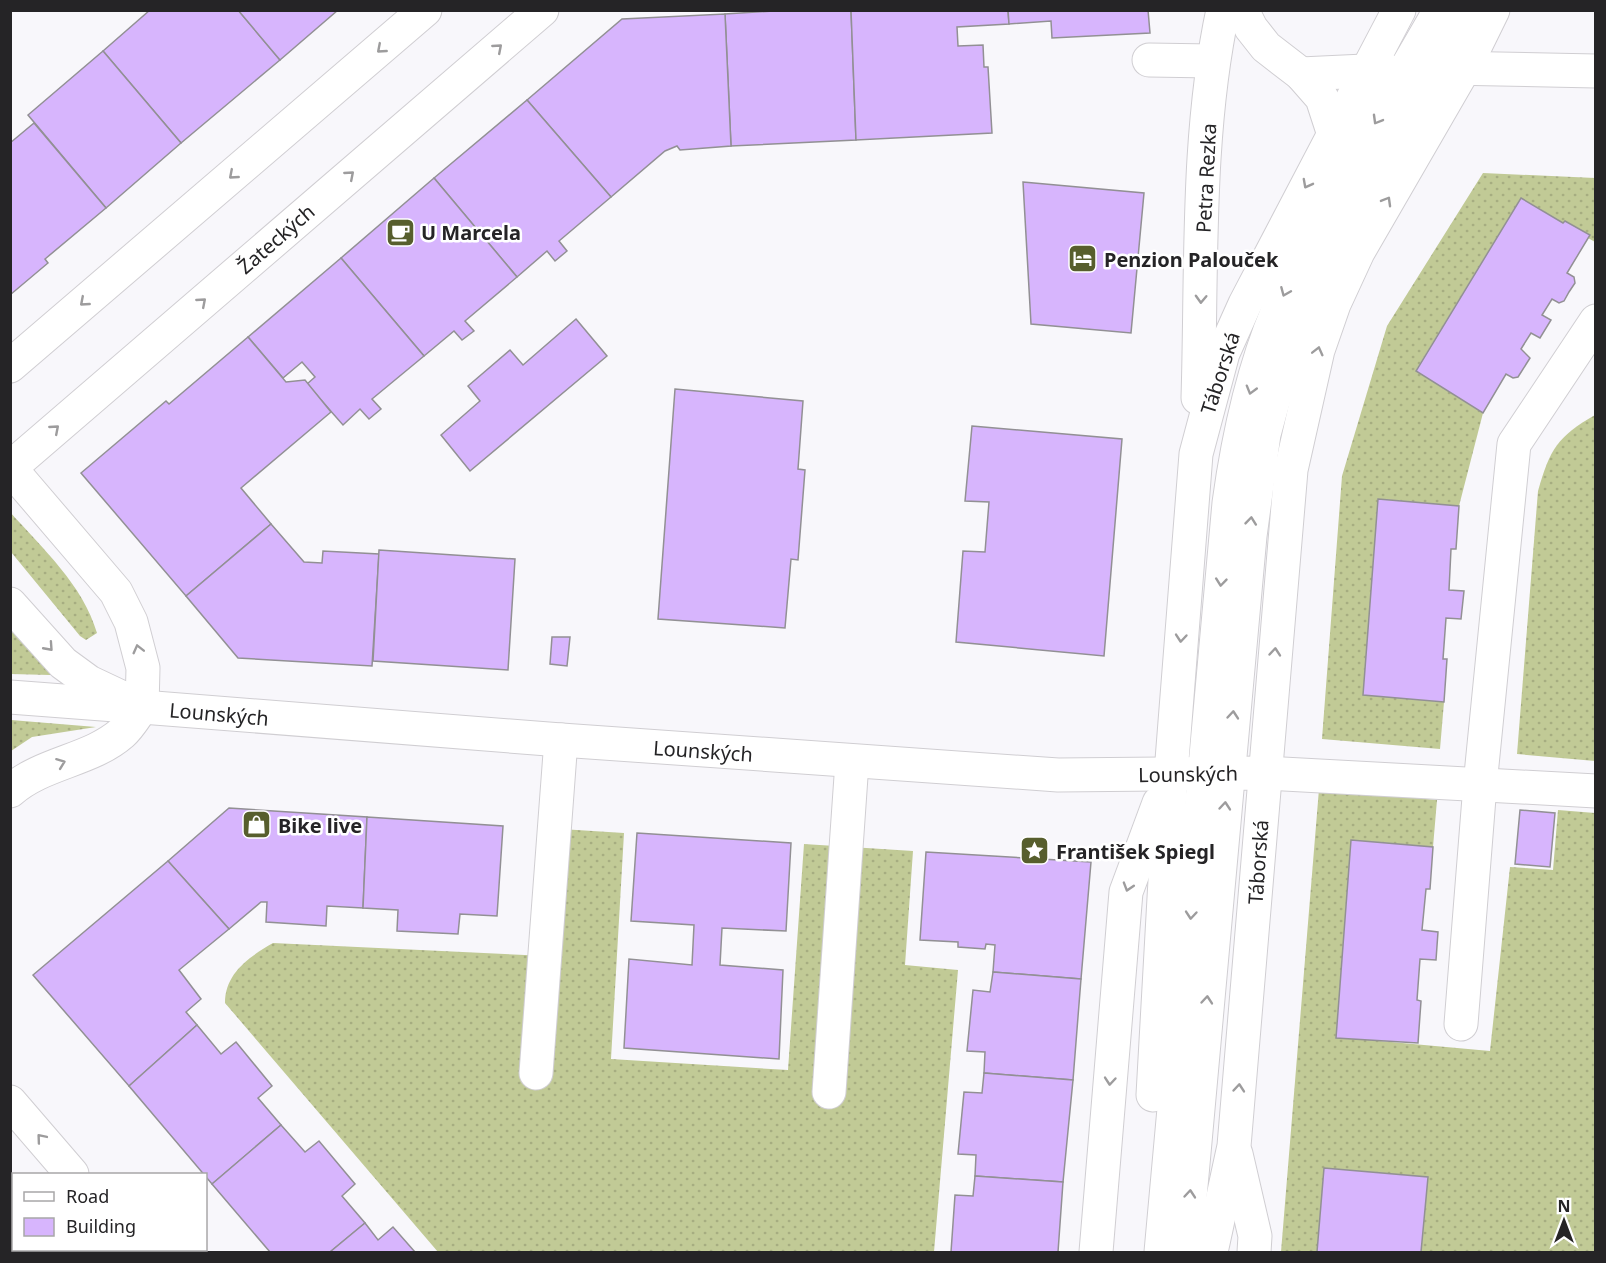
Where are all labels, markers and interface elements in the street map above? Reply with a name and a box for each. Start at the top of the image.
one-way arrow [377,41,388,52]
one-way arrow [491,44,502,55]
one-way arrow [1373,114,1385,124]
street label: Petra Rezka [1190,123,1222,233]
one-way arrow [229,168,240,179]
one-way arrow [343,171,354,182]
one-way arrow [1303,178,1314,189]
one-way arrow [1380,197,1392,207]
street label: Žateckých [232,198,320,280]
cafe icon: U Marcela [384,216,416,248]
place label: U Marcela [421,219,521,246]
hotel icon: Penzion Palouček [1067,243,1099,275]
place label: Penzion Palouček [1104,246,1279,273]
one-way arrow [1280,286,1292,297]
one-way arrow [1194,294,1207,303]
one-way arrow [81,295,91,306]
one-way arrow [195,298,206,309]
street label: Táborská [1194,328,1246,418]
one-way arrow [1311,346,1324,356]
one-way arrow [1246,384,1258,394]
one-way arrow [48,426,59,437]
one-way arrow [1244,516,1257,525]
one-way arrow [1215,577,1228,587]
one-way arrow [1175,633,1188,643]
one-way arrow [42,641,53,651]
one-way arrow [133,644,146,654]
one-way arrow [1268,648,1281,657]
street label: Lounských [168,696,270,732]
one-way arrow [1226,710,1239,719]
street label: Lounských [652,734,754,768]
one-way arrow [55,758,66,770]
street label: Lounských [1138,760,1238,788]
one-way arrow [1218,801,1231,810]
shop icon: Bike live [241,809,273,841]
place label: Bike live [278,812,362,839]
street label: Táborská [1242,819,1274,905]
place icon: František Spiegl [1019,835,1051,867]
place label: František Spiegl [1056,838,1215,865]
one-way arrow [1123,881,1135,892]
one-way arrow [1185,911,1198,920]
one-way arrow [1200,995,1213,1005]
one-way arrow [1104,1076,1117,1085]
one-way arrow [1232,1084,1245,1093]
one-way arrow [37,1134,48,1145]
legend [12,1173,207,1251]
text: Road [66,1184,109,1208]
one-way arrow [1183,1190,1196,1199]
north arrow [1534,1191,1594,1251]
text: N [1557,1195,1571,1217]
text: Building [66,1214,136,1238]

